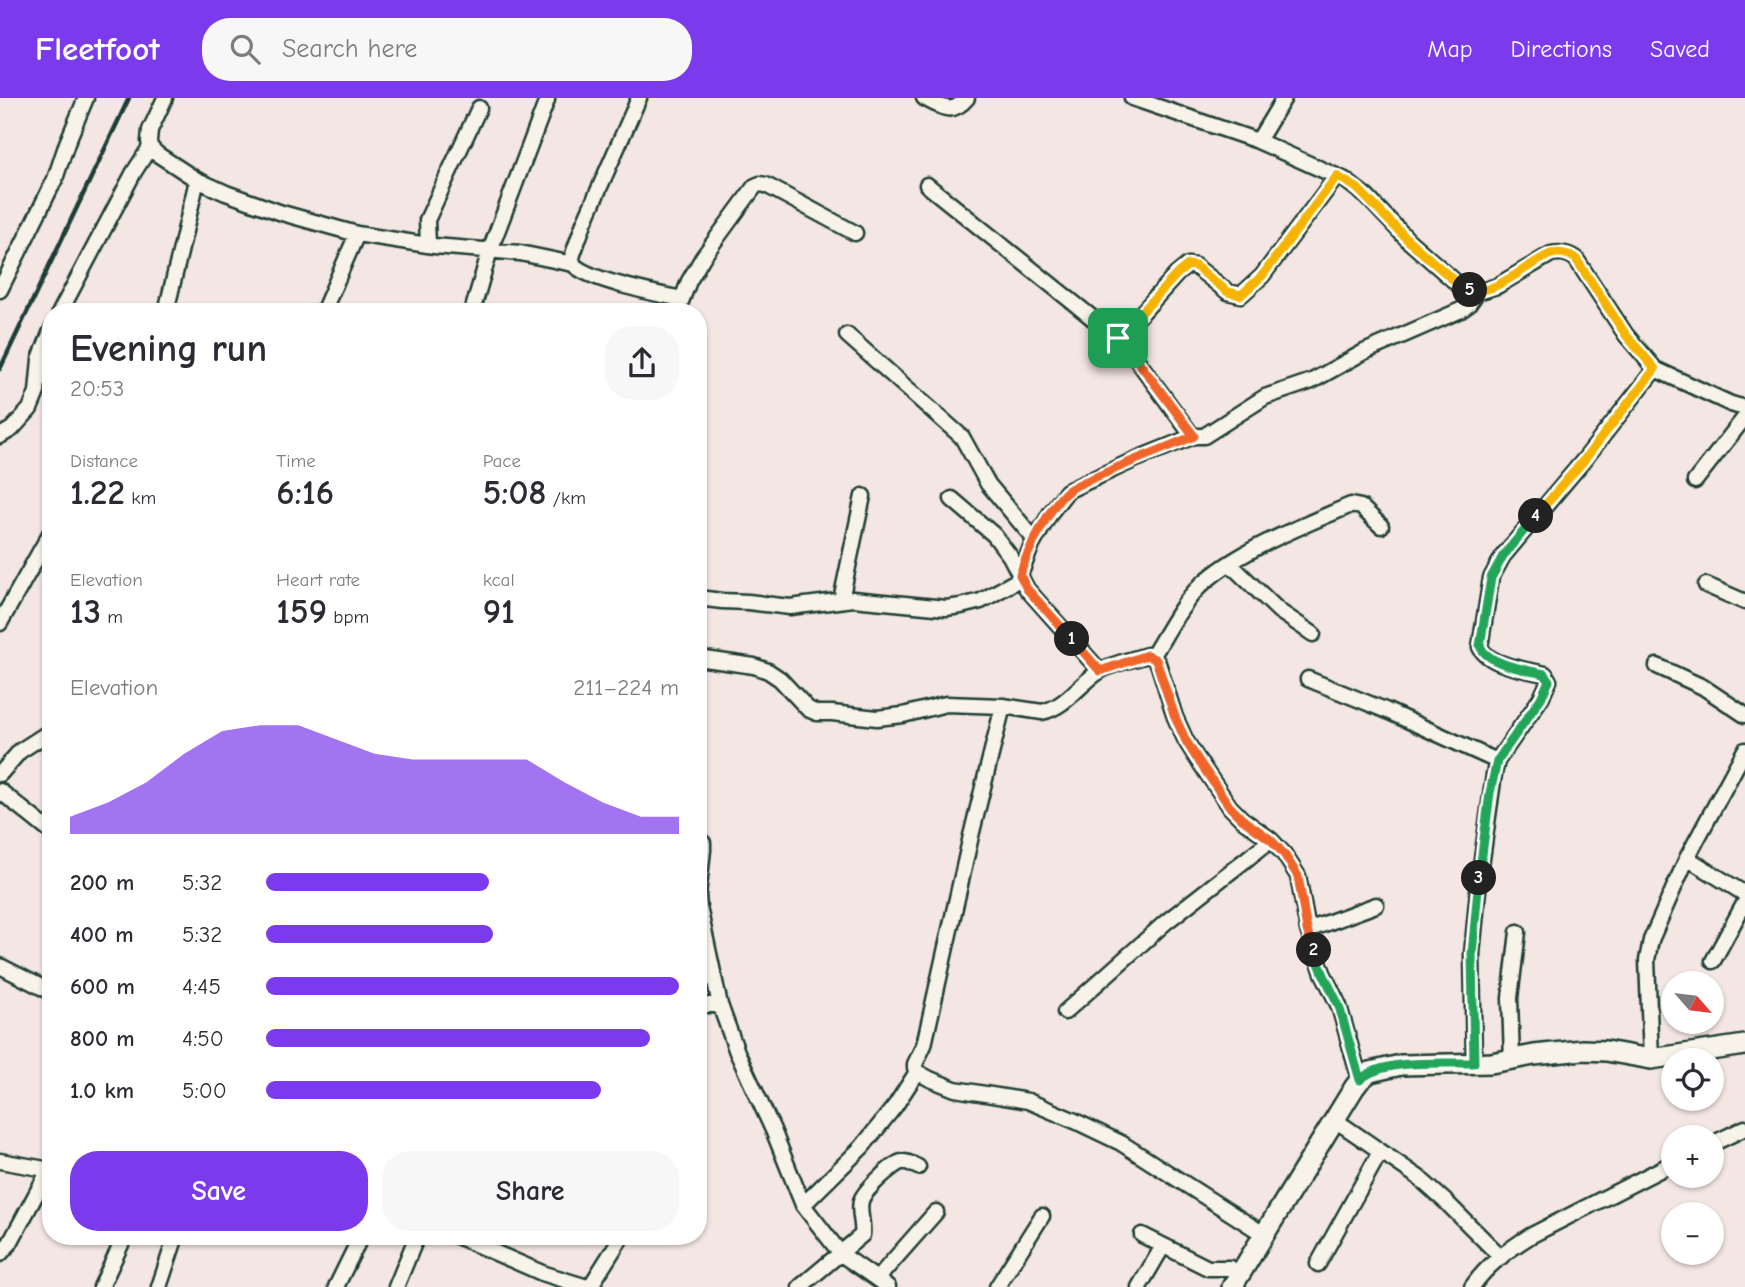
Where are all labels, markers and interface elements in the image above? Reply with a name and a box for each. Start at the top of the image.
search box [202,18,692,81]
text: Fleetfoot [35,30,160,68]
icon: search [226,30,264,68]
text: Search here [282,34,417,64]
text: Map [1427,35,1473,63]
text: Directions [1511,35,1612,63]
text: Saved [1650,35,1710,63]
pin: 5 [1452,272,1488,308]
text: 5 [1464,278,1475,300]
pin [1088,308,1148,368]
icon: arrive [1099,319,1137,357]
button: share [605,326,679,400]
text: Evening run [70,327,267,371]
text: 20:53 [70,375,124,402]
text: Distance [70,450,138,472]
text: Time [276,450,316,472]
text: Pace [483,450,521,472]
text: 1.22 [70,472,125,513]
text: 6:16 [276,472,334,513]
text: 5:08 [483,472,546,513]
text: km [125,487,156,509]
text: /km [546,487,586,509]
pin: 4 [1518,498,1554,534]
text: 4 [1531,504,1540,526]
text: Elevation [70,569,143,591]
text: Heart rate [276,569,360,591]
text: kcal [483,569,515,591]
text: 13 [70,591,101,632]
text: 159 [276,591,327,632]
text: 91 [483,591,515,632]
text: m [101,606,123,628]
text: bpm [327,606,369,628]
pin: 1 [1054,622,1090,656]
text: 1 [1068,627,1075,649]
text: Elevation [70,674,158,701]
text: 211–224 m [573,674,679,701]
pin: 3 [1462,860,1496,896]
text: 3 [1474,866,1483,888]
text: 200 m [70,869,134,896]
text: 5:32 [182,869,222,896]
text: 400 m [70,921,134,948]
text: 5:32 [182,921,222,948]
pin: 2 [1296,932,1332,968]
text: 2 [1309,938,1318,960]
north arrow [1661,971,1724,1034]
map controls [1661,971,1724,1265]
text: 600 m [70,973,135,1000]
text: 4:45 [182,973,221,1000]
text: 800 m [70,1025,135,1052]
text: 4:50 [182,1025,224,1052]
button: locate [1661,1048,1724,1111]
text: 1.0 km [70,1077,134,1104]
text: 5:00 [182,1077,227,1104]
button: + [1661,1125,1724,1188]
button: Save [70,1151,368,1231]
button: Share [382,1151,679,1231]
button: − [1661,1202,1724,1265]

